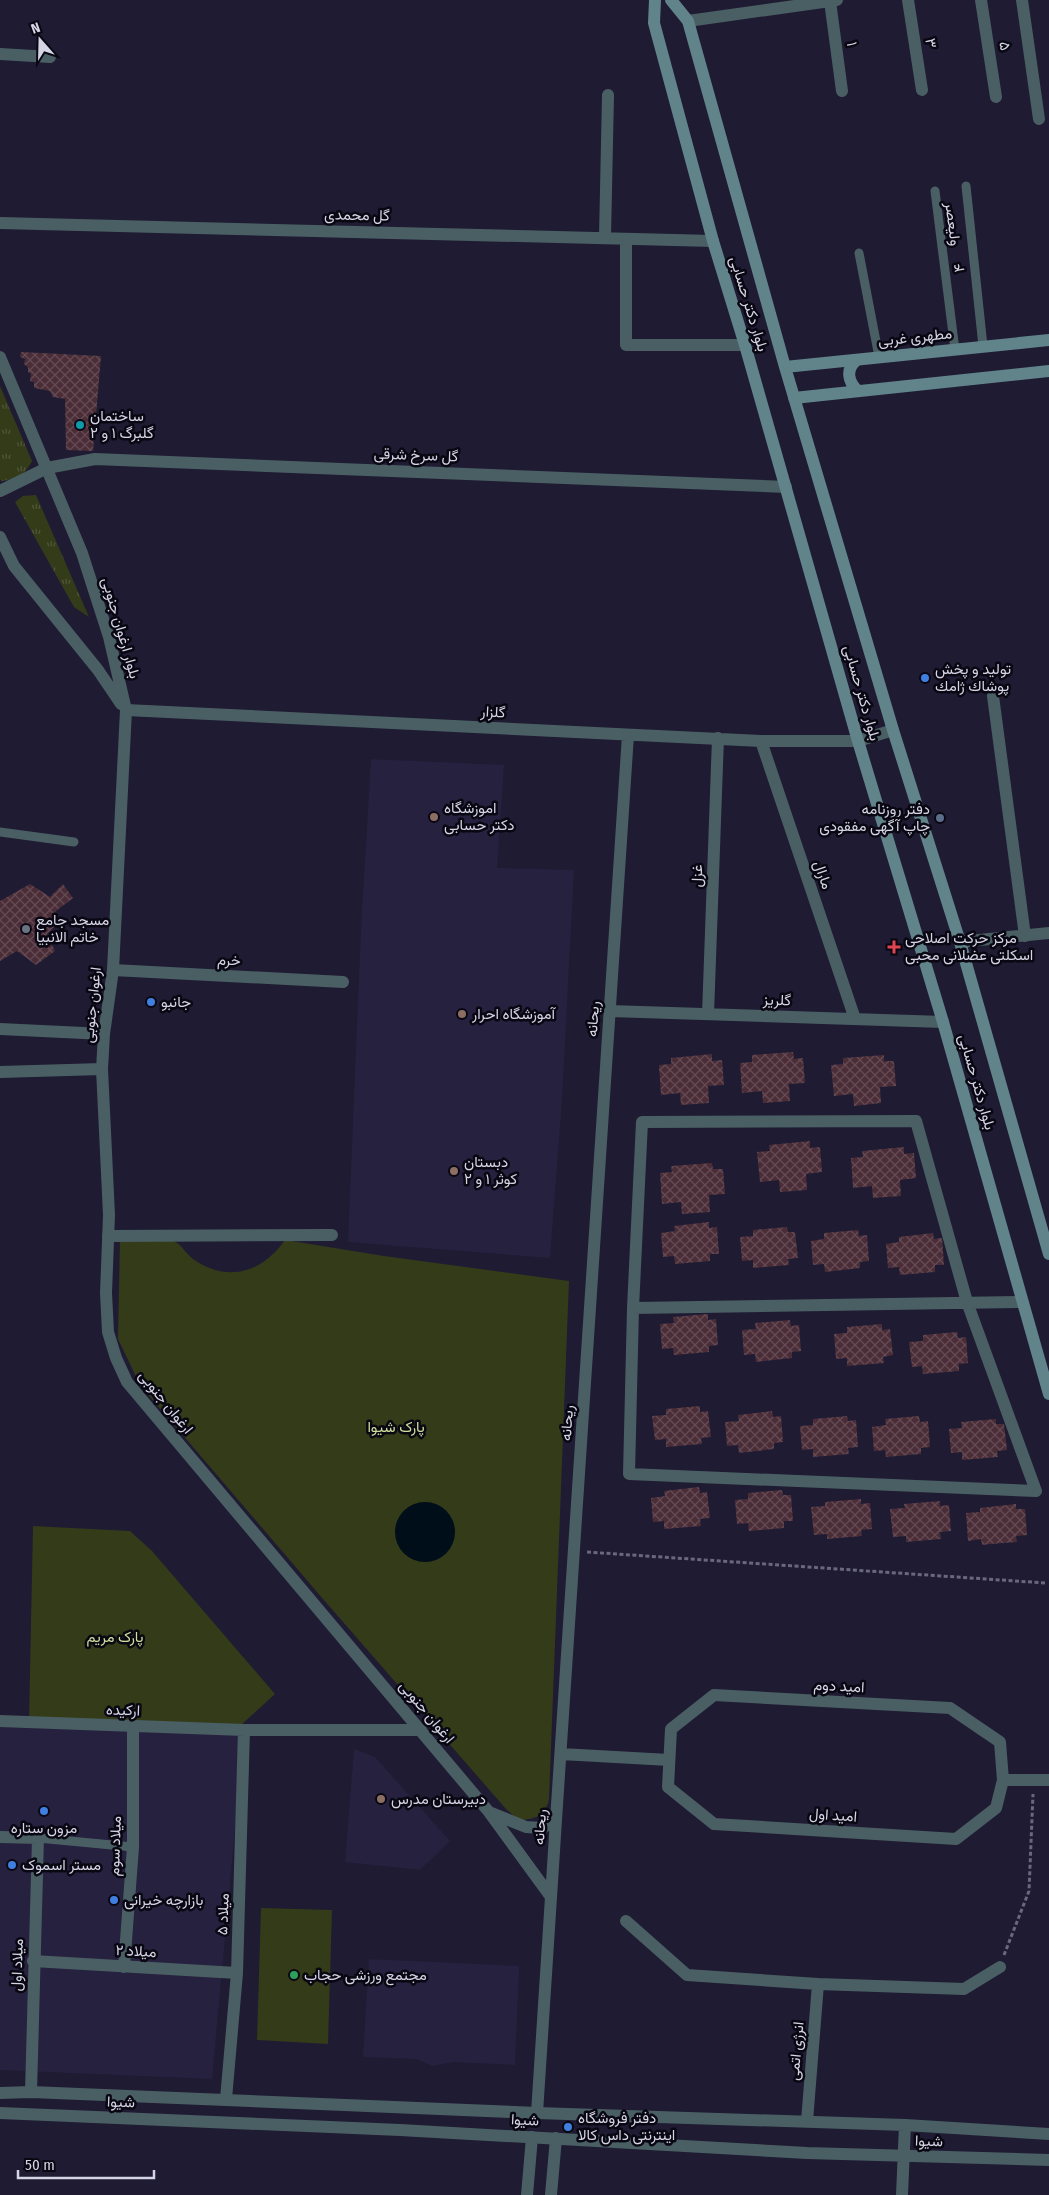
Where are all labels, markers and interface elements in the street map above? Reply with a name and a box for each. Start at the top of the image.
north arrow [15,15,65,65]
text: N [29,19,43,38]
street label: ۳ [921,37,941,49]
street label: ۵ [995,40,1015,52]
street label: ۱ [843,41,861,47]
street label: ولیعصر [941,200,965,247]
street label: گل محمدی [324,205,390,226]
street label: بلوار دکتر حسابی [725,254,772,354]
street label: ۴ [950,262,968,273]
street label: مطهری غربی [877,324,953,351]
place label: ساختمان گلبرگ ۱ و ۲ [90,407,154,442]
marker: ساختمان گلبرگ ۱ و ۲ [74,419,86,431]
street label: گل سرخ شرقی [373,445,459,467]
street label: بلوار ارغوان جنوبی [97,575,144,681]
street label: بلوار دکتر حسابی [839,643,884,743]
place label: توليد و پخش پوشاك ژامك [935,660,1012,696]
marker: توليد و پخش پوشاك ژامك [919,672,931,684]
street label: گلزار [479,702,506,722]
place label: اموزشگاه دکتر حسابی [444,799,515,835]
place label: دفتر روزنامه چاپ آگهی مفقودی [819,800,930,836]
marker: اموزشگاه دکتر حسابی [428,811,440,823]
marker: دفتر روزنامه چاپ آگهی مفقودی [934,812,946,824]
street label: مارال [810,858,836,892]
street label: غزل [688,864,706,888]
place label: مسجد جامع خاتم الانبیا [36,911,109,947]
marker: مسجد جامع خاتم الانبیا [20,923,32,935]
place label: مرکز حرکت اصلاحی اسکلتی عضلانی محبی [905,929,1033,965]
marker: مرکز حرکت اصلاحی اسکلتی عضلانی محبی [887,940,901,954]
street label: خرم [217,950,241,971]
street label: ارغوان جنوبی [79,966,106,1044]
street label: گلریز [762,990,792,1009]
place label: جانبو [161,993,191,1011]
marker: جانبو [145,996,157,1008]
street label: ریحانه [583,1000,603,1038]
place label: آموزشگاه احرار [471,1005,556,1023]
marker: آموزشگاه احرار [456,1008,468,1020]
street label: بلوار دکتر حسابی [954,1032,999,1132]
place label: دبستان کوثر ۱ و ۲ [464,1153,518,1188]
marker: دبستان کوثر ۱ و ۲ [448,1165,460,1177]
street label: ارغوان جنوبی [134,1367,197,1438]
street label: ریحانه [557,1404,577,1442]
park label: پارک شیوا [367,1418,425,1437]
park label: پارک مریم [87,1628,143,1647]
street label: امید دوم [813,1676,865,1697]
street label: ارغوان جنوبی [395,1677,458,1748]
street label: ارکیده [106,1700,140,1720]
place label: دبیرستان مدرس [391,1790,486,1809]
marker: دبیرستان مدرس [375,1793,387,1805]
street label: امید اول [808,1804,858,1826]
marker: مزون ستاره [38,1805,50,1817]
street label: ریحانه [530,1808,550,1846]
street label: میلاد سوم [105,1815,126,1877]
place label: مزون ستاره [11,1819,77,1837]
place label: مستر اسموک [22,1856,101,1874]
marker: مستر اسموک [6,1859,18,1871]
place label: بازارچه خیرانی [124,1891,204,1910]
street label: میلاد ۵ [213,1893,233,1935]
marker: بازارچه خیرانی [108,1894,120,1906]
street label: میلاد اول [7,1938,27,1992]
street label: میلاد ۲ [115,1941,157,1961]
place label: مجتمع ورزشی حجاب [304,1966,427,1986]
marker: مجتمع ورزشی حجاب [288,1969,300,1981]
street label: انرژی اتمی [784,2021,809,2081]
street label: شیوا [107,2093,136,2111]
place label: دفتر فروشگاه اینترنتی داس کالا [578,2109,675,2145]
street label: شیوا [510,2110,540,2130]
marker: دفتر فروشگاه اینترنتی داس کالا [562,2121,574,2133]
street label: شیوا [915,2132,944,2150]
scale bar [18,2148,154,2180]
text: 50 m [25,2156,55,2174]

